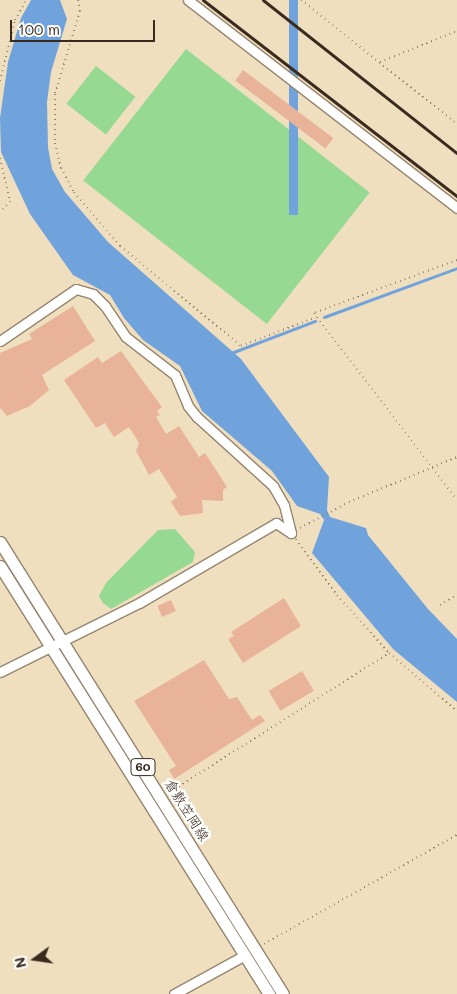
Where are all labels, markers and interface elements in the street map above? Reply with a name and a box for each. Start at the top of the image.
scale bar [12,10,158,42]
text: 100 m [18,19,60,39]
road number: 60 [130,758,156,776]
street label: 倉敷笠岡線 [161,776,213,844]
north arrow [10,934,60,984]
text: N [9,955,30,970]

